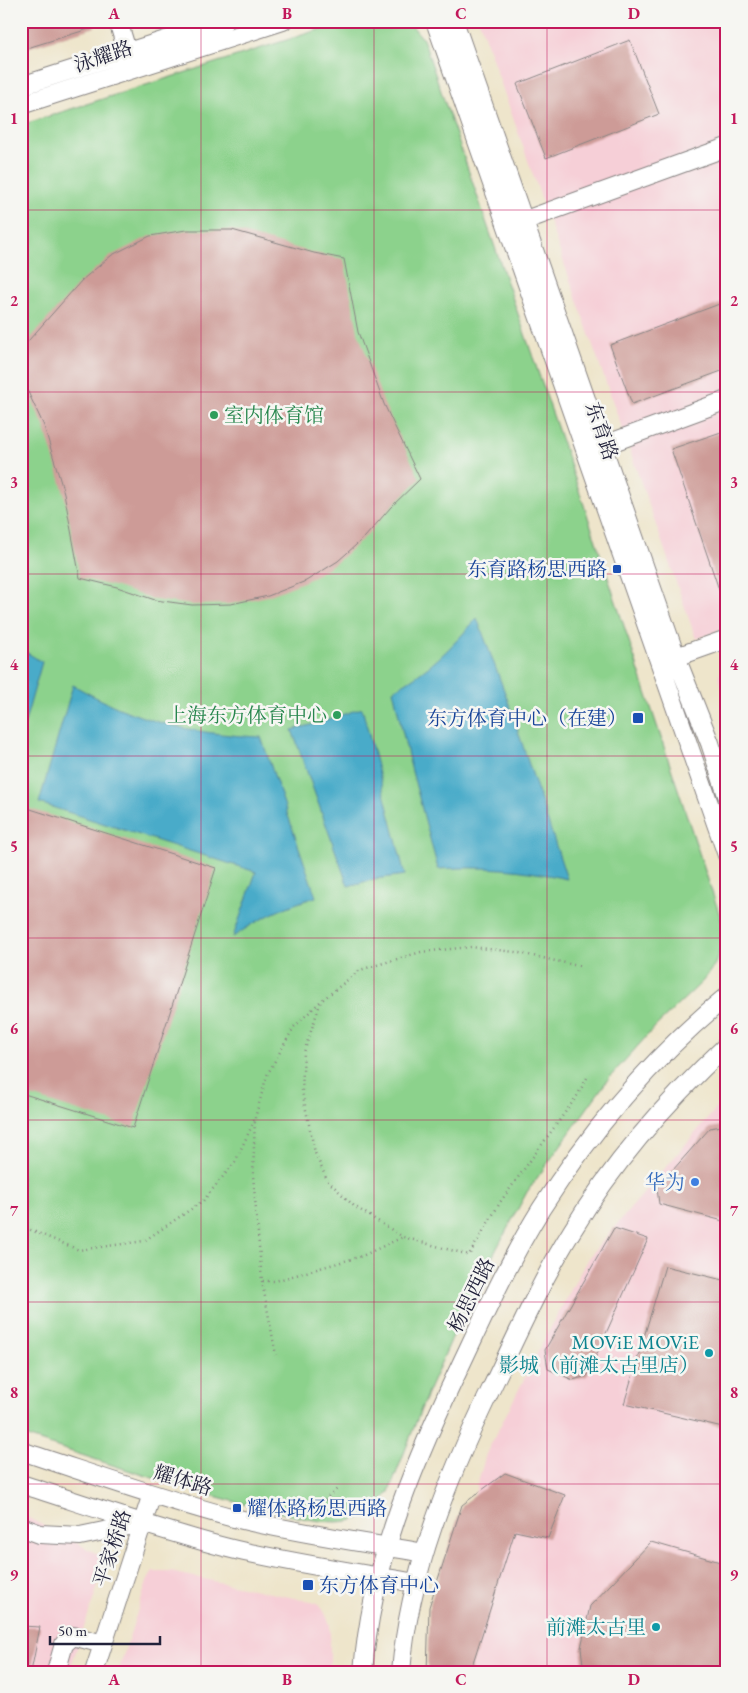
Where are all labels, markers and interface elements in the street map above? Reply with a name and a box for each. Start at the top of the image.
text: A [107,3,120,24]
text: B [282,3,292,24]
text: C [455,3,467,24]
text: D [628,3,640,24]
street label: 泳耀路 [70,34,136,78]
text: 1 [10,108,18,129]
text: 1 [730,108,738,129]
text: 2 [10,290,19,311]
text: 2 [730,290,739,311]
street label: 东育路 [580,398,624,464]
place label: 室内体育馆 [224,402,324,428]
marker: 室内体育馆 [208,409,220,421]
text: 3 [10,472,18,493]
text: 3 [730,472,738,493]
place label: 东育路杨思西路 [467,556,607,582]
marker: 东育路杨思西路 [611,563,623,575]
text: 4 [10,654,19,675]
text: 4 [730,654,739,675]
place label: 上海东方体育中心 [167,702,327,728]
place label: 东方体育中心（在建） [427,705,627,731]
marker: 上海东方体育中心 [331,709,343,721]
marker: 东方体育中心（在建） [631,711,645,725]
text: 5 [10,836,18,857]
text: 5 [730,836,738,857]
text: 6 [10,1018,19,1039]
text: 6 [730,1018,739,1039]
place label: 华为 [645,1169,685,1195]
marker: 华为 [689,1176,701,1188]
text: 7 [10,1200,19,1221]
text: 7 [730,1200,739,1221]
street label: 杨思西路 [442,1253,500,1337]
place label: MOViE MOViE 影城（前滩太古里店） [499,1329,699,1378]
marker: MOViE MOViE 影城（前滩太古里店） [703,1347,715,1359]
text: 8 [10,1382,18,1403]
text: 8 [730,1382,738,1403]
street label: 耀体路 [151,1459,215,1501]
place label: 耀体路杨思西路 [247,1495,387,1521]
marker: 耀体路杨思西路 [231,1502,243,1514]
street label: 平家桥路 [87,1506,137,1590]
text: 9 [10,1564,19,1585]
text: 9 [730,1564,739,1585]
place label: 东方体育中心 [319,1572,439,1598]
marker: 东方体育中心 [301,1578,315,1592]
scale bar [50,1613,160,1645]
place label: 前滩太古里 [546,1614,646,1640]
text: 50 m [58,1621,87,1640]
marker: 前滩太古里 [650,1621,662,1633]
text: A [107,1669,120,1690]
text: B [282,1669,292,1690]
text: C [455,1669,467,1690]
text: D [628,1669,640,1690]

